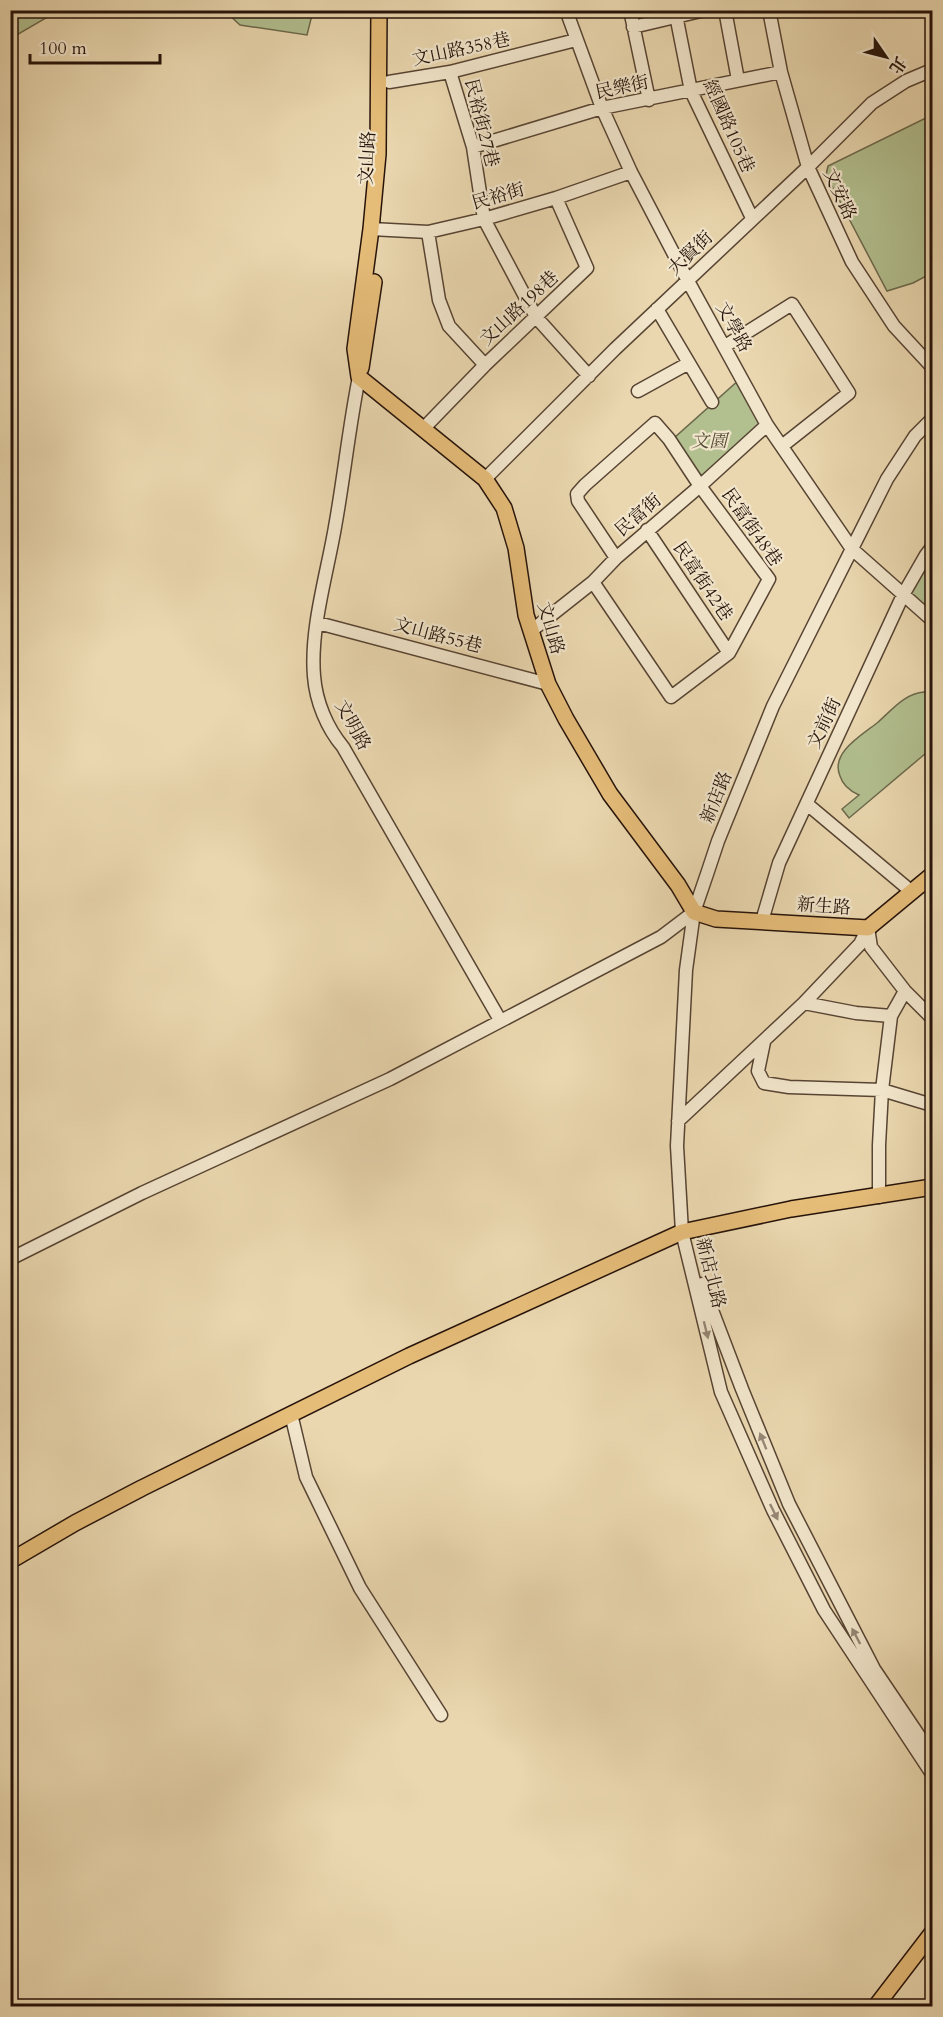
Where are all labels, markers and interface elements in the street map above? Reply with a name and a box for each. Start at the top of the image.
scale bar [30,27,160,65]
street label: 文山路358巷 [410,27,512,72]
north arrow [856,27,916,87]
text: 100 m [39,36,87,61]
text: 北 [884,52,911,78]
street label: 民樂街 [593,70,651,105]
street label: 民裕街27巷 [458,76,505,170]
street label: 經國路105巷 [697,76,760,177]
street label: 文山路 [354,130,381,186]
street label: 文安路 [817,164,862,224]
street label: 民裕街 [469,177,528,216]
street label: 大賢街 [662,226,718,281]
street label: 文山路198巷 [474,265,564,351]
street label: 文學路 [710,298,758,357]
park label: 文園 [691,429,730,454]
street label: 民富街48巷 [715,483,788,572]
street label: 民富街 [610,488,667,543]
street label: 民富街42巷 [667,537,738,626]
street label: 文山路 [531,599,570,658]
street label: 文山路55巷 [391,612,485,659]
street label: 文前街 [802,693,847,753]
street label: 文明路 [329,696,377,755]
street label: 新店路 [695,767,738,827]
street label: 新生路 [796,892,852,921]
street label: 新店北路 [690,1235,731,1311]
one-way arrow [702,1321,712,1339]
one-way arrow [758,1432,767,1450]
one-way arrow [770,1503,779,1520]
one-way arrow [851,1627,861,1644]

